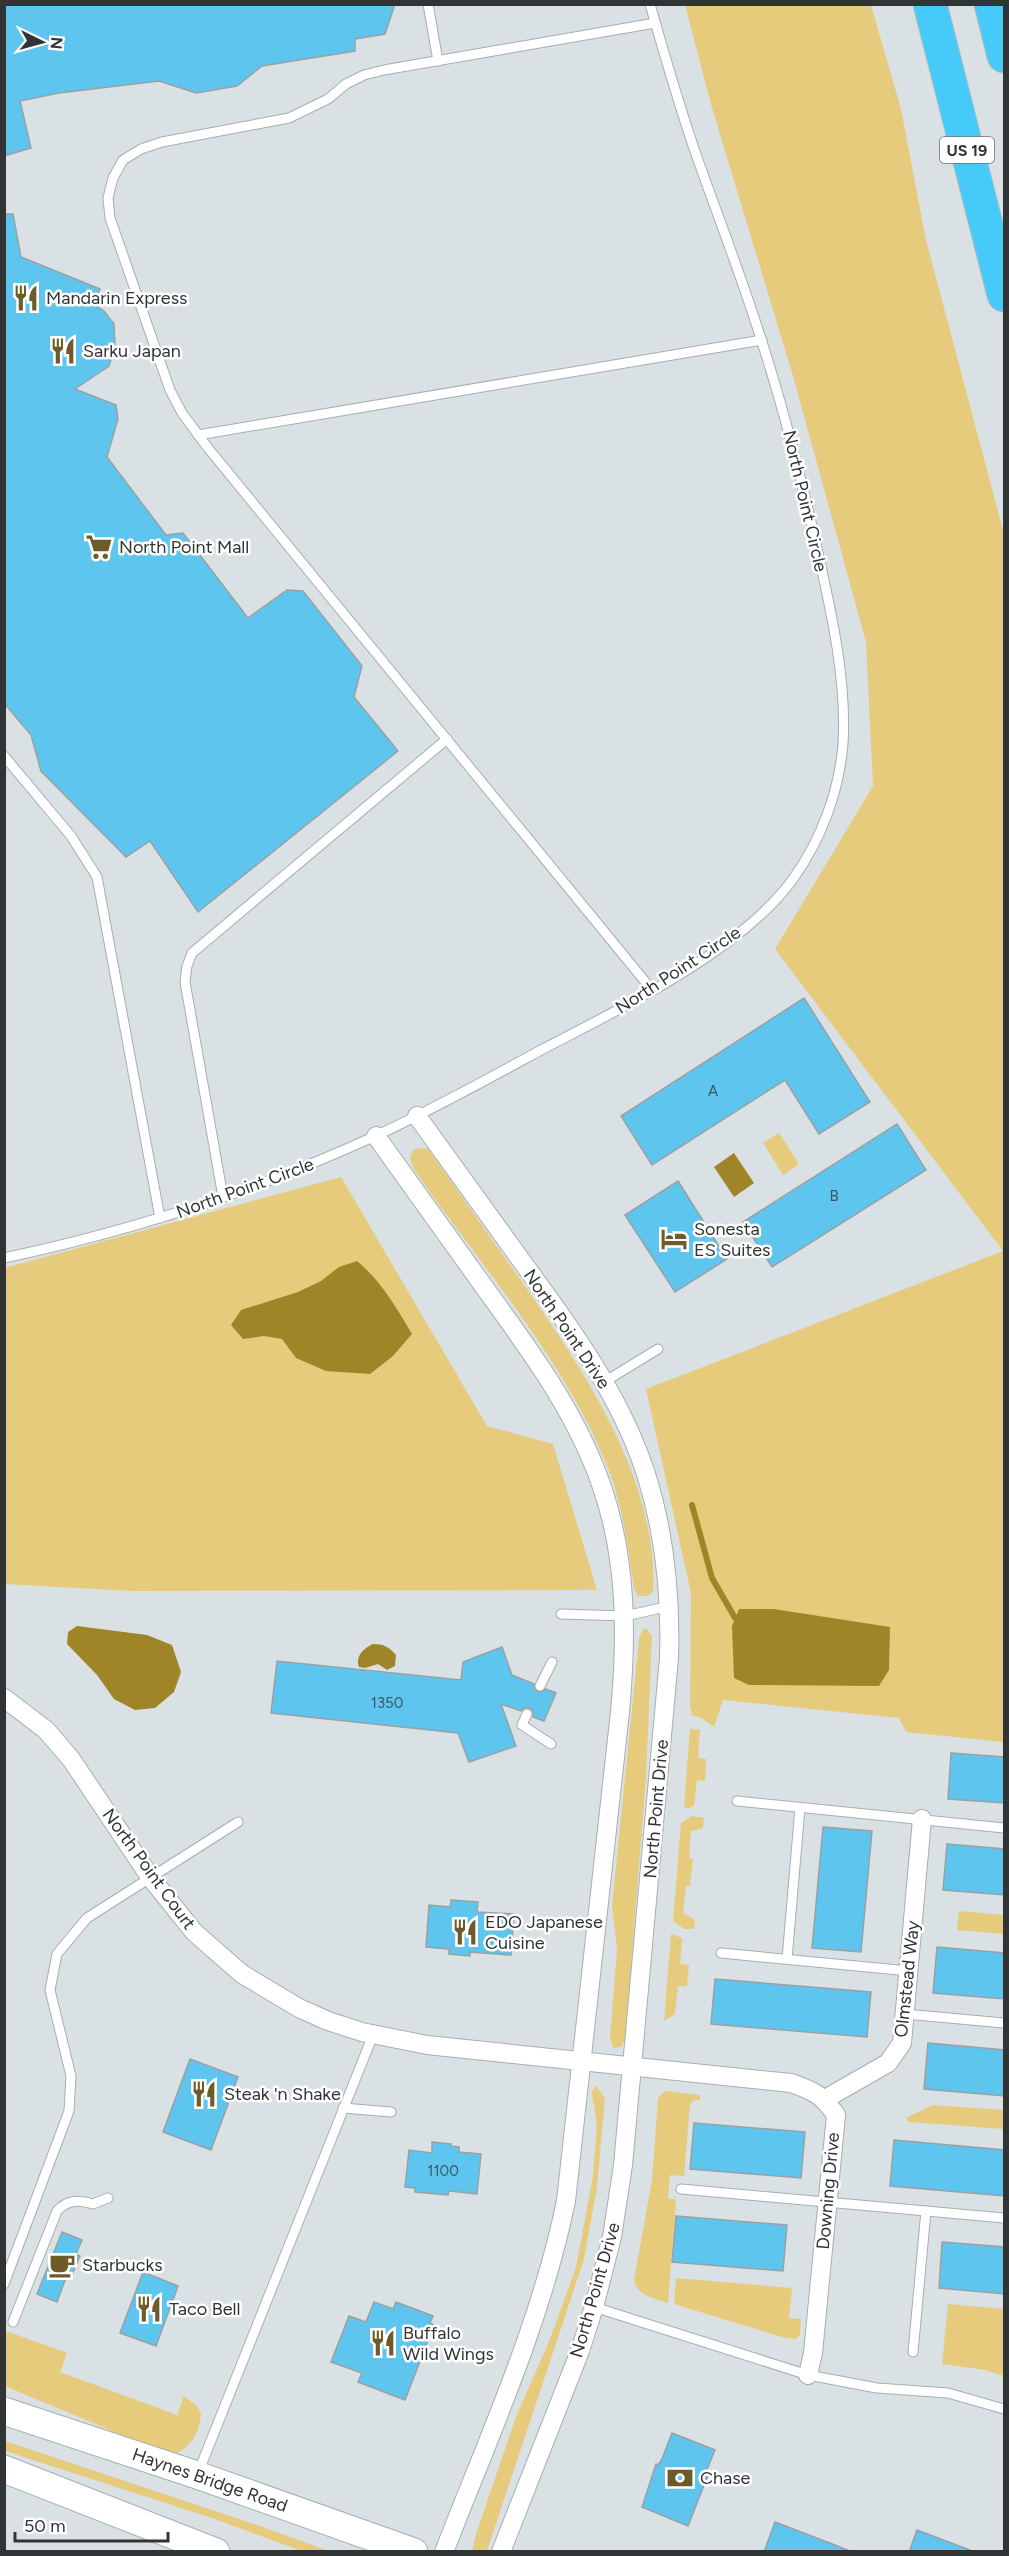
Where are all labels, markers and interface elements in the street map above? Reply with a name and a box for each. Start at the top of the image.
north arrow [12,12,72,72]
text: N [46,36,66,50]
road number: US 19 [940,137,994,163]
restaurant icon: Mandarin Express [11,283,41,313]
place label: Mandarin Express [46,287,187,309]
restaurant icon: Sarku Japan [48,336,78,366]
place label: Sarku Japan [83,340,181,362]
street label: North Point Circle [778,428,832,574]
supermarket icon: North Point Mall [84,532,114,562]
place label: North Point Mall [119,536,249,558]
street label: North Point Circle [611,921,745,1019]
house number: A [708,1082,718,1100]
street label: North Point Circle [173,1153,317,1223]
house number: B [829,1187,839,1205]
place label: Sonesta ES Suites [694,1218,770,1261]
hotel icon: Sonesta ES Suites [659,1224,689,1254]
street label: North Point Drive [519,1265,615,1393]
house number: 1350 [371,1694,403,1712]
street label: North Point Drive [639,1738,673,1879]
street label: North Point Court [98,1804,200,1934]
place label: EDO Japanese Cuisine [485,1911,603,1954]
restaurant icon: EDO Japanese Cuisine [450,1917,480,1947]
street label: Olmstead Way [890,1919,924,2039]
restaurant icon: Steak 'n Shake [189,2079,219,2109]
place label: Steak 'n Shake [224,2083,341,2105]
street label: Downing Drive [812,2131,844,2251]
house number: 1100 [427,2162,459,2180]
street label: North Point Drive [565,2220,625,2360]
cafe icon: Starbucks [47,2250,77,2280]
place label: Starbucks [82,2254,163,2276]
restaurant icon: Taco Bell [134,2294,164,2324]
place label: Taco Bell [169,2298,240,2320]
place label: Buffalo Wild Wings [403,2322,494,2365]
restaurant icon: Buffalo Wild Wings [368,2328,398,2358]
street label: Haynes Bridge Road [129,2443,291,2517]
bank icon: Chase [665,2463,695,2493]
place label: Chase [700,2467,751,2489]
scale bar [15,2505,168,2543]
text: 50 m [24,2515,66,2537]

